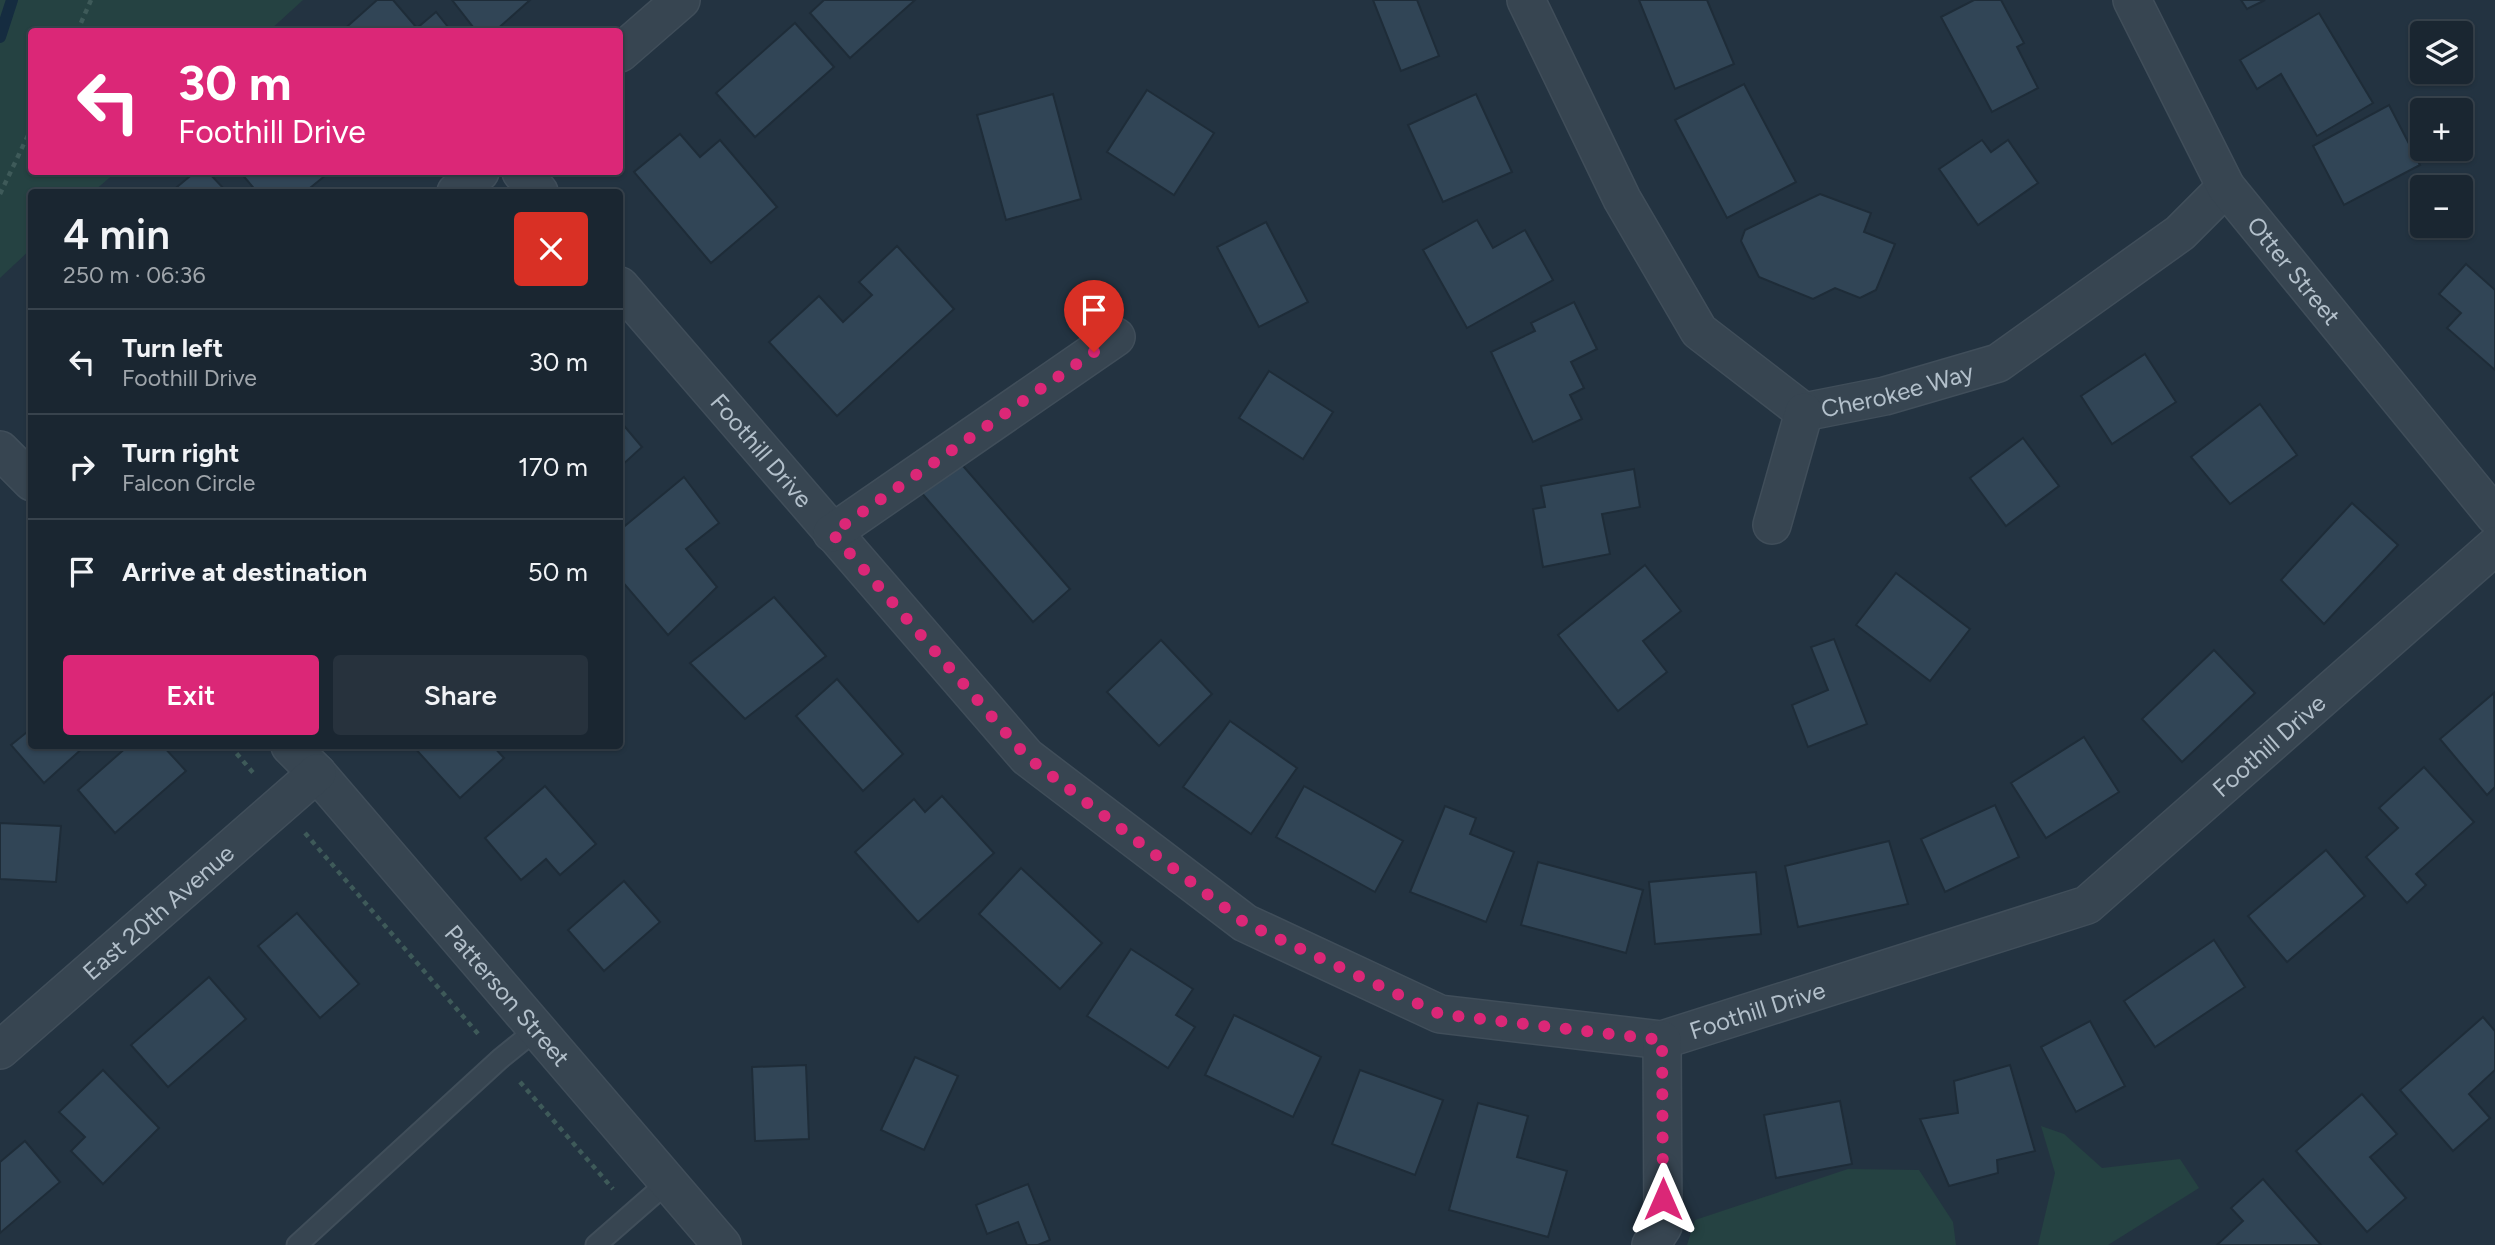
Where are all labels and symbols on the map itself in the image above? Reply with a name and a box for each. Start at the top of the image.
street label: Otter Street [2241,210,2347,330]
pin [1064,280,1124,352]
street label: Cherokee Way [1818,356,1977,423]
street label: Foothill Drive [705,387,819,513]
street label: Foothill Drive [2206,688,2331,803]
street label: East 20th Avenue [77,838,240,986]
street label: Patterson Street [439,919,576,1072]
street label: Foothill Drive [1686,975,1829,1045]
position arrow [1626,1162,1700,1236]

